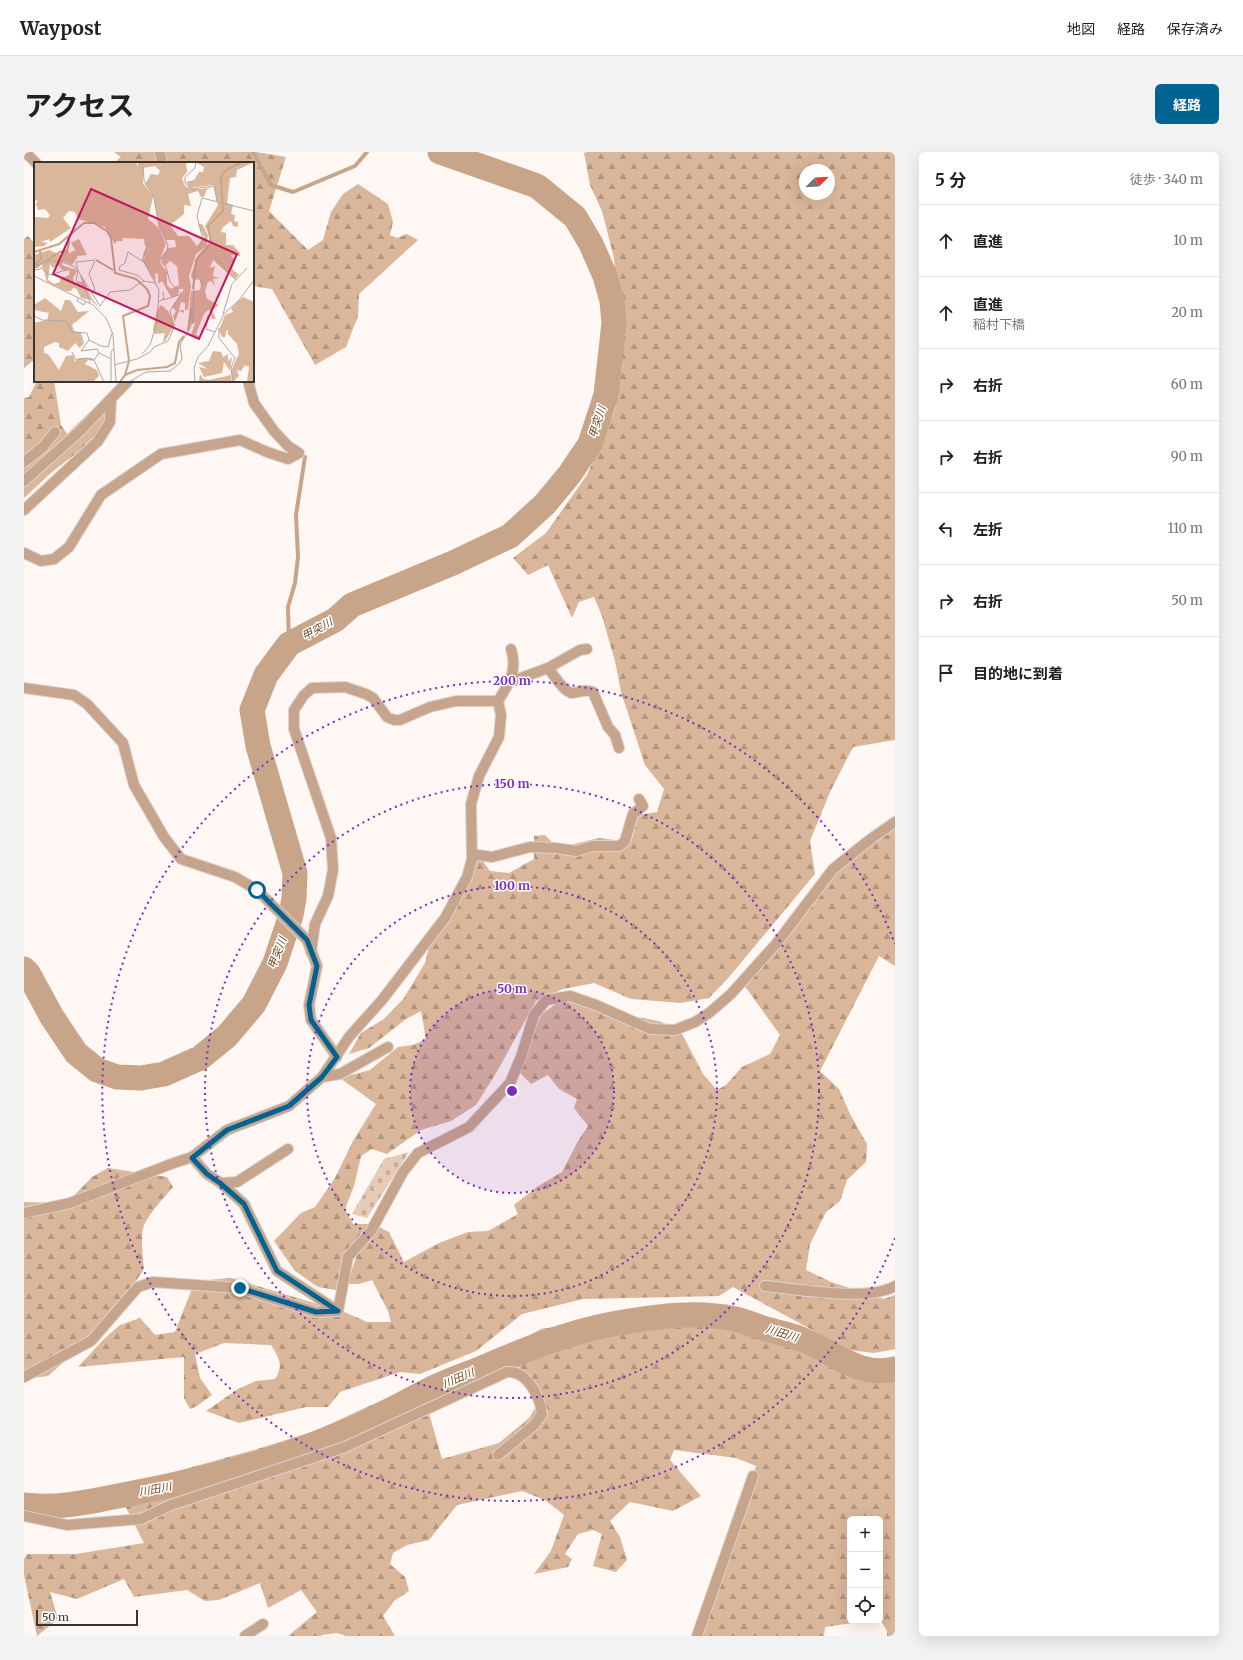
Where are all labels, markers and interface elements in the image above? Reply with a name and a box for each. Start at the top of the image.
text: Waypost [20,16,101,40]
text: 地図 [1067,20,1095,38]
text: 経路 [1117,20,1145,38]
text: 保存済み [1167,20,1223,38]
button: 経路 [1155,84,1219,124]
text: アクセス [24,88,135,124]
inset map [34,162,254,382]
north arrow [799,164,835,200]
text: 5 分 [935,169,966,191]
text: 徒歩 · 340 m [1130,171,1203,188]
icon: ahead [935,230,957,252]
text: 直進 [973,232,1003,251]
text: 10 m [1173,232,1203,249]
text: 直進 [973,295,1003,314]
icon: ahead [935,302,957,324]
text: 20 m [1171,304,1203,321]
text: 稲村下橋 [973,316,1025,333]
icon: right [935,374,957,396]
text: 右折 [973,376,1003,395]
text: 60 m [1171,376,1203,393]
water label: 甲突川 [585,403,609,440]
icon: right [935,446,957,468]
text: 右折 [973,448,1003,467]
text: 90 m [1171,448,1203,465]
icon: left [935,518,957,540]
text: 左折 [973,520,1003,539]
text: 110 m [1168,520,1203,537]
icon: right [935,590,957,612]
text: 右折 [973,592,1003,611]
text: 50 m [1171,592,1203,609]
water label: 甲突川 [299,614,336,643]
icon: arrive [935,662,957,684]
text: 目的地に到着 [973,664,1063,683]
text: 200 m [493,673,531,688]
text: 150 m [495,776,530,791]
text: 100 m [494,878,530,893]
route start [248,881,266,899]
water label: 甲突川 [265,934,290,971]
text: 50 m [497,981,527,996]
centre of rings [505,1084,519,1098]
route end [231,1279,249,1297]
water label: 川田川 [764,1321,801,1345]
water label: 川田川 [440,1365,477,1391]
water label: 川田川 [137,1479,174,1499]
map controls [847,1516,883,1624]
button: + [847,1516,883,1552]
button: − [847,1552,883,1588]
button: locate [847,1588,883,1624]
scale bar [36,1608,138,1627]
text: 50 m [42,1610,69,1624]

